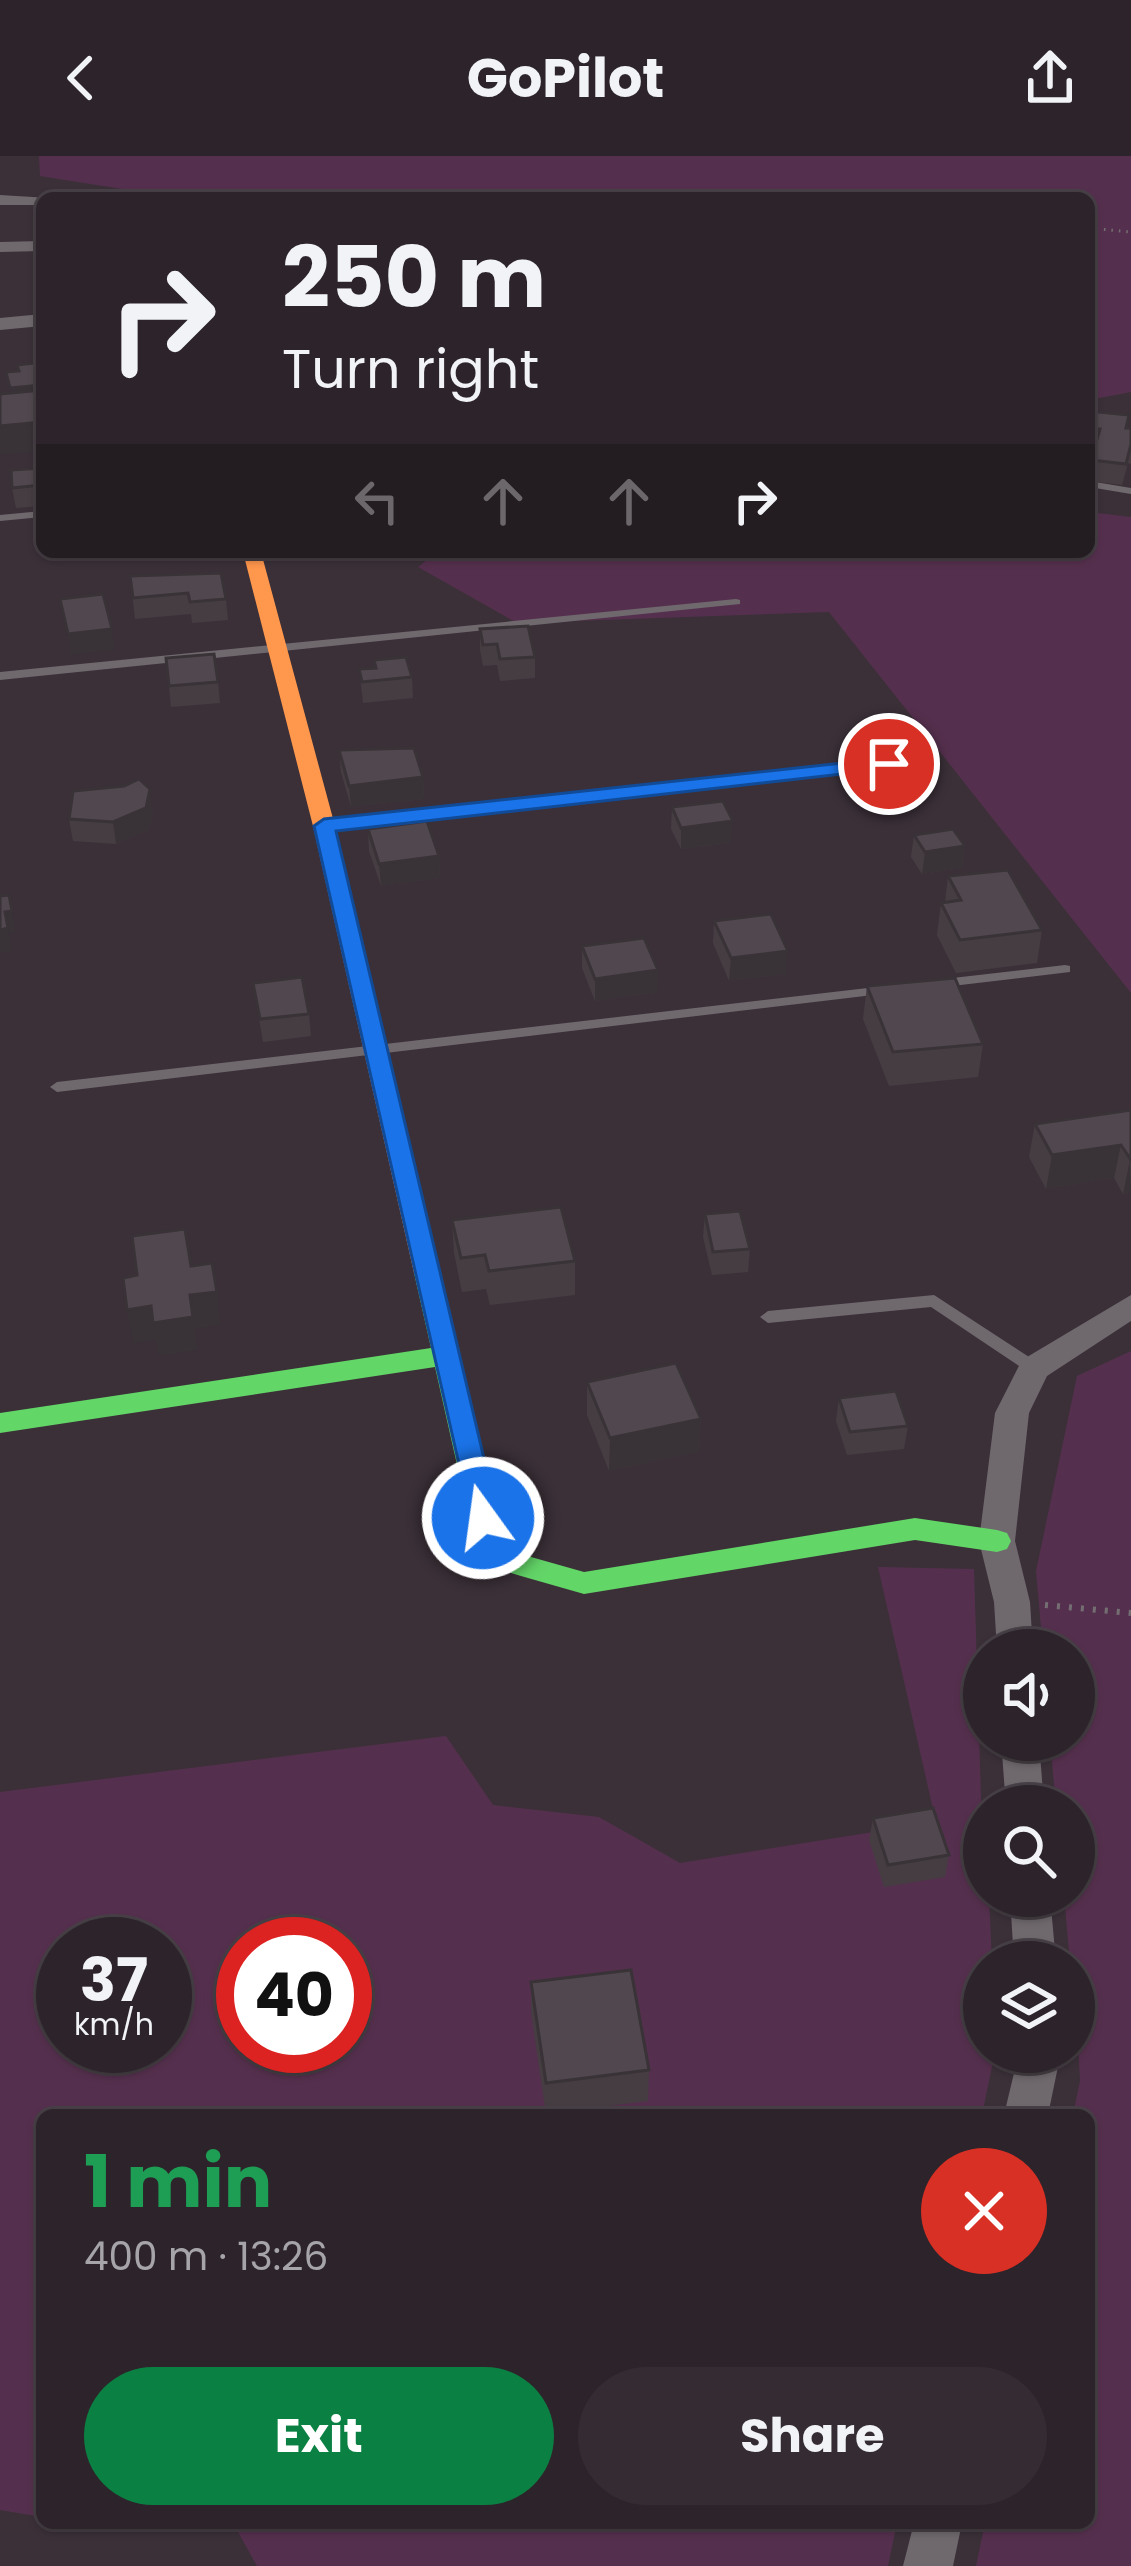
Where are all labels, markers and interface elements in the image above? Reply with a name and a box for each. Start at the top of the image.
text: GoPilot [467,40,664,116]
icon: back [48,45,114,111]
icon: share [1017,45,1083,111]
text: 250 m [282,219,546,336]
icon: right [84,240,240,396]
text: Turn right [282,331,539,407]
icon: left [344,468,410,534]
icon: ahead [470,468,536,534]
icon: ahead [596,468,662,534]
icon: right [722,468,788,534]
pin [838,713,940,815]
icon: arrive [856,731,922,797]
position arrow [420,1455,546,1581]
map controls [963,1629,1095,2073]
button: sound [963,1629,1095,1761]
button: search [963,1785,1095,1917]
speed limit sign: 40 [216,1917,372,2073]
text: 37 [80,1938,148,2022]
button: layers [963,1941,1095,2073]
text: km/h [74,2003,154,2046]
text: 1 min [84,2131,272,2232]
button: close [921,2148,1047,2274]
text: 400 m · 13:26 [84,2229,328,2284]
button: Exit [84,2367,554,2505]
button: Share [578,2367,1047,2505]

